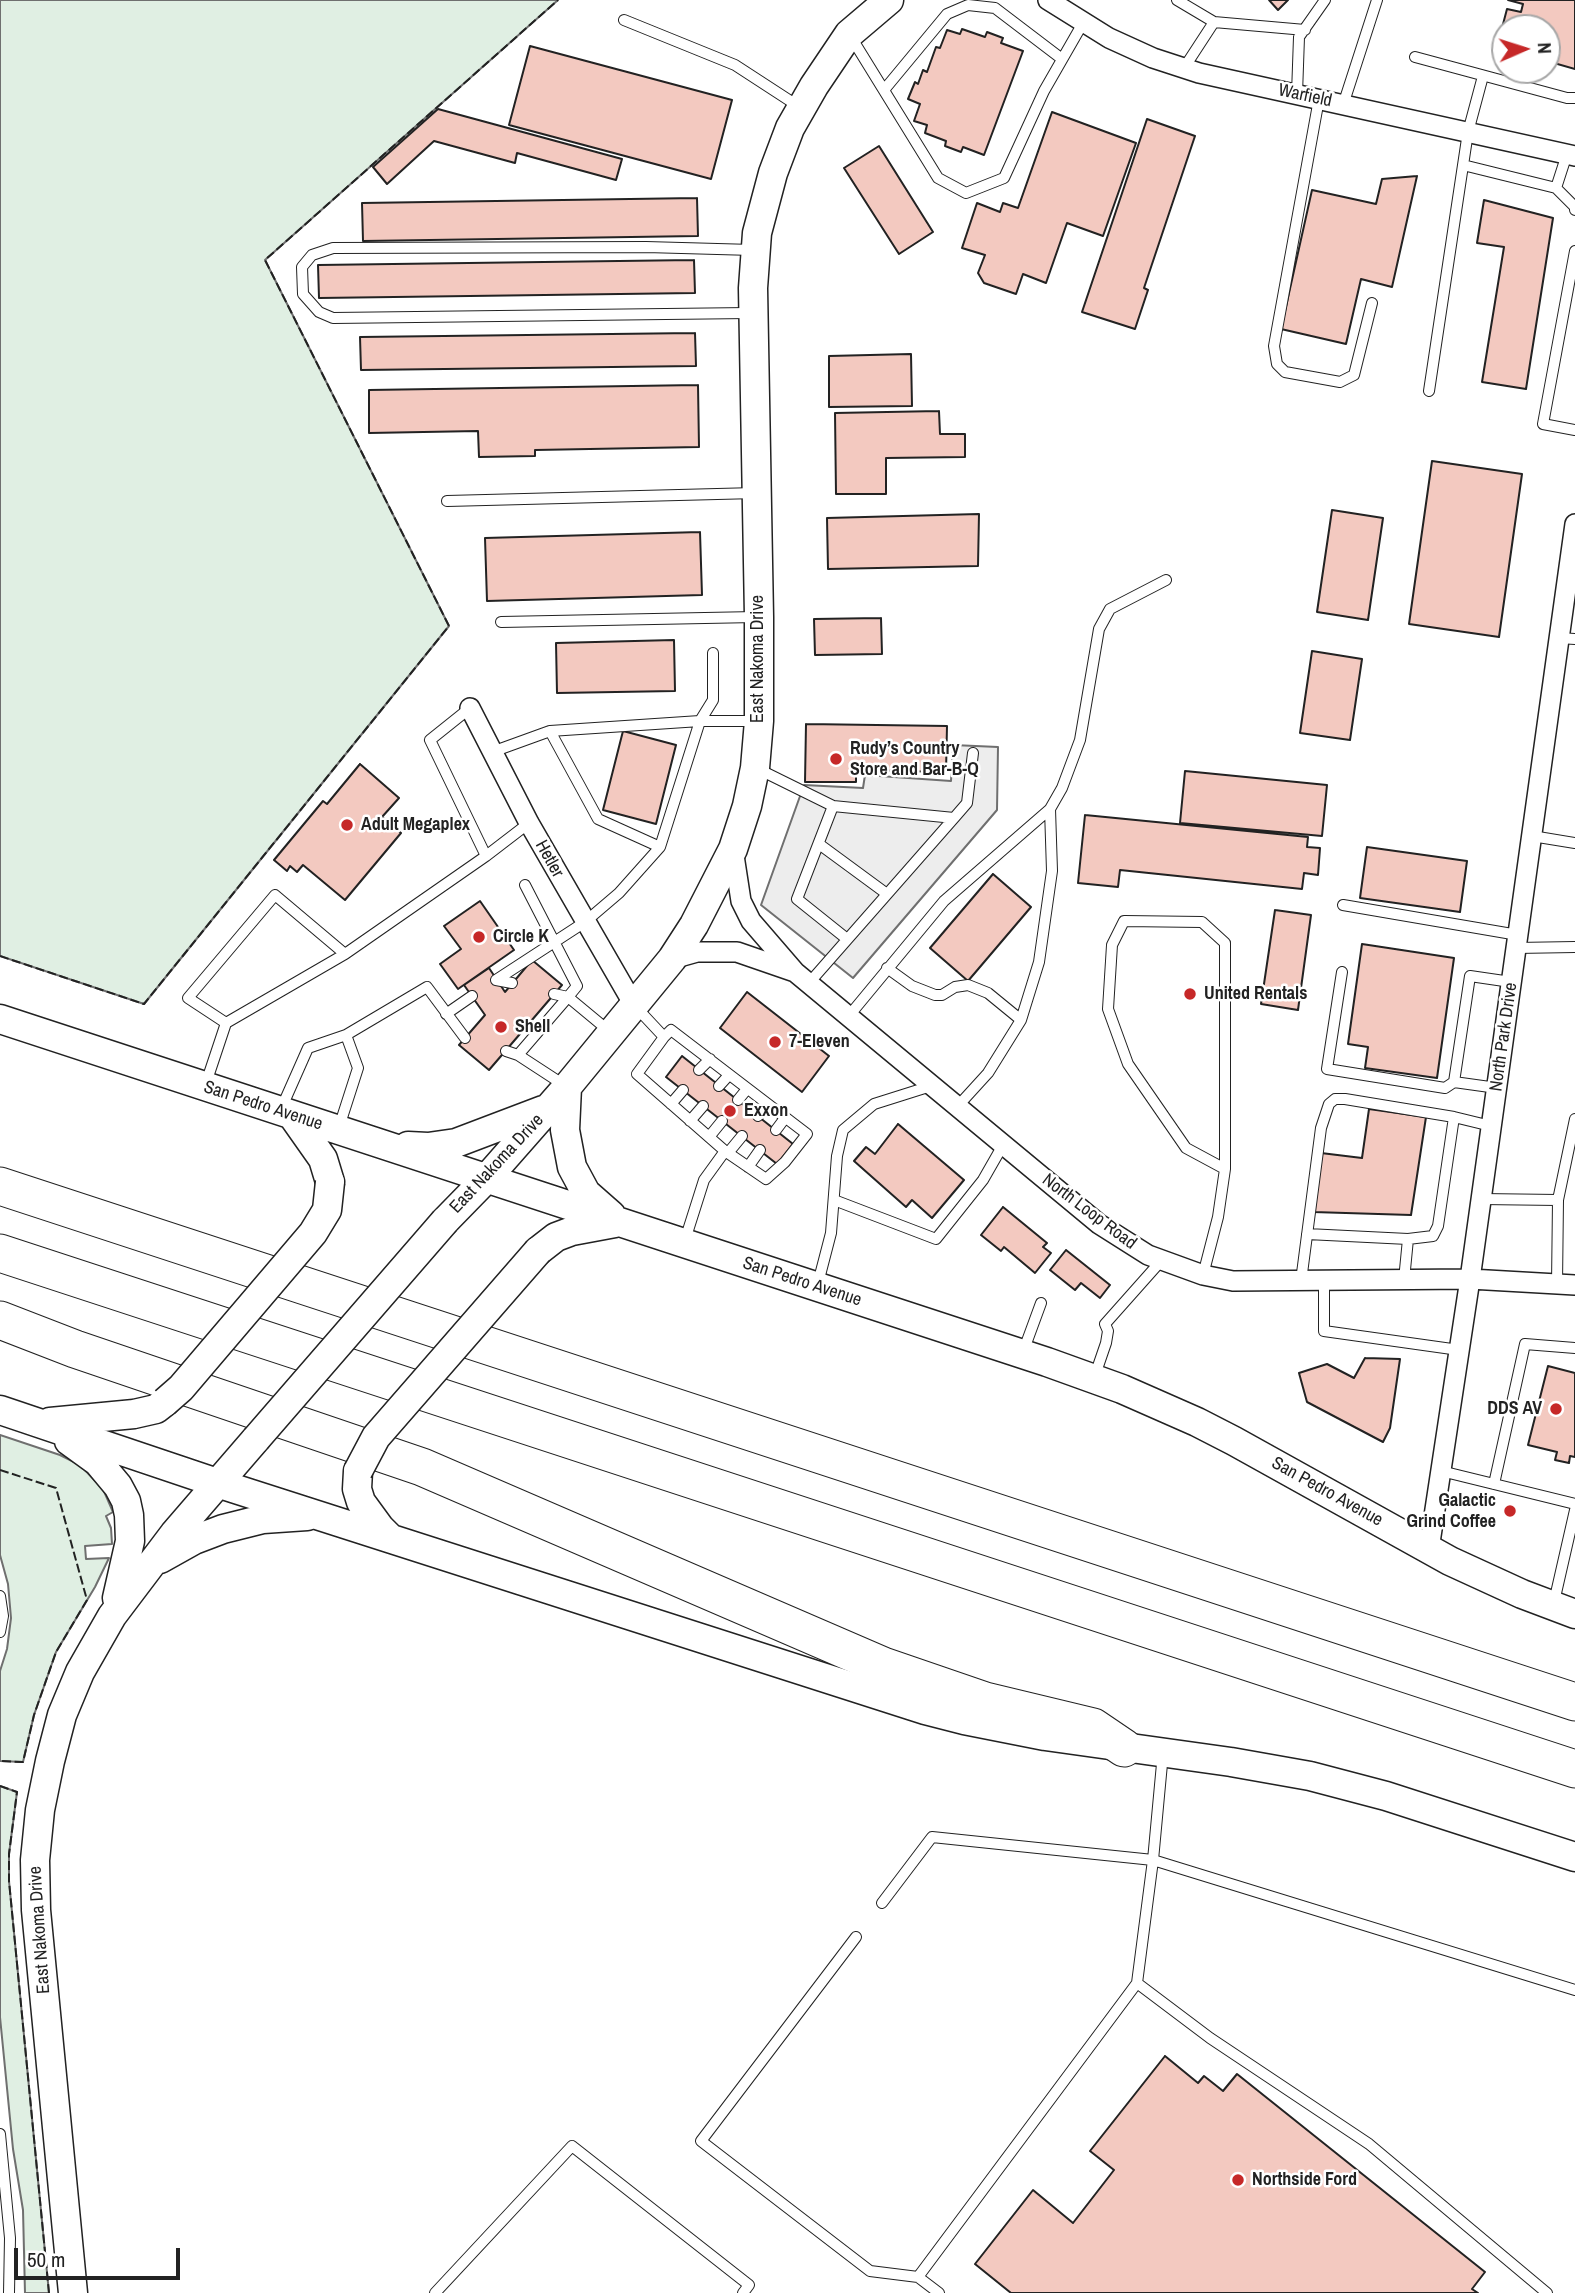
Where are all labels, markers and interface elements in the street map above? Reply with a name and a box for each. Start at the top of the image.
north arrow [1491,14,1561,84]
text: N [1532,42,1558,54]
street label: Warfield [1276,80,1334,112]
street label: East Nakoma Drive [747,595,769,723]
place label: Rudy’s Country Store and Bar-B-Q [850,738,979,780]
marker: Rudy’s Country Store and Bar-B-Q [828,751,844,767]
place label: Adult Megaplex [361,814,470,836]
marker: Adult Megaplex [339,817,355,833]
street label: Hetler [530,837,568,881]
place label: Circle K [493,926,549,948]
marker: Circle K [471,929,487,945]
street label: North Park Drive [1486,981,1522,1093]
place label: United Rentals [1204,983,1307,1005]
marker: United Rentals [1182,986,1198,1002]
place label: Shell [515,1016,550,1038]
marker: Shell [493,1019,509,1035]
place label: 7-Eleven [789,1031,850,1053]
marker: 7-Eleven [767,1034,783,1050]
street label: San Pedro Avenue [201,1077,325,1135]
place label: Exxon [744,1100,788,1122]
marker: Exxon [722,1103,738,1119]
street label: East Nakoma Drive [445,1110,549,1218]
street label: North Loop Road [1038,1170,1140,1254]
street label: San Pedro Avenue [740,1253,864,1311]
place label: DDS AV [1487,1398,1542,1420]
marker: DDS AV [1548,1401,1564,1417]
street label: San Pedro Avenue [1268,1453,1386,1531]
place label: Galactic Grind Coffee [1407,1490,1496,1532]
marker: Galactic Grind Coffee [1502,1503,1518,1519]
street label: East Nakoma Drive [25,1865,55,1995]
place label: Northside Ford [1252,2169,1357,2191]
marker: Northside Ford [1230,2172,1246,2188]
scale bar [18,2234,184,2278]
text: 50 m [27,2245,65,2274]

